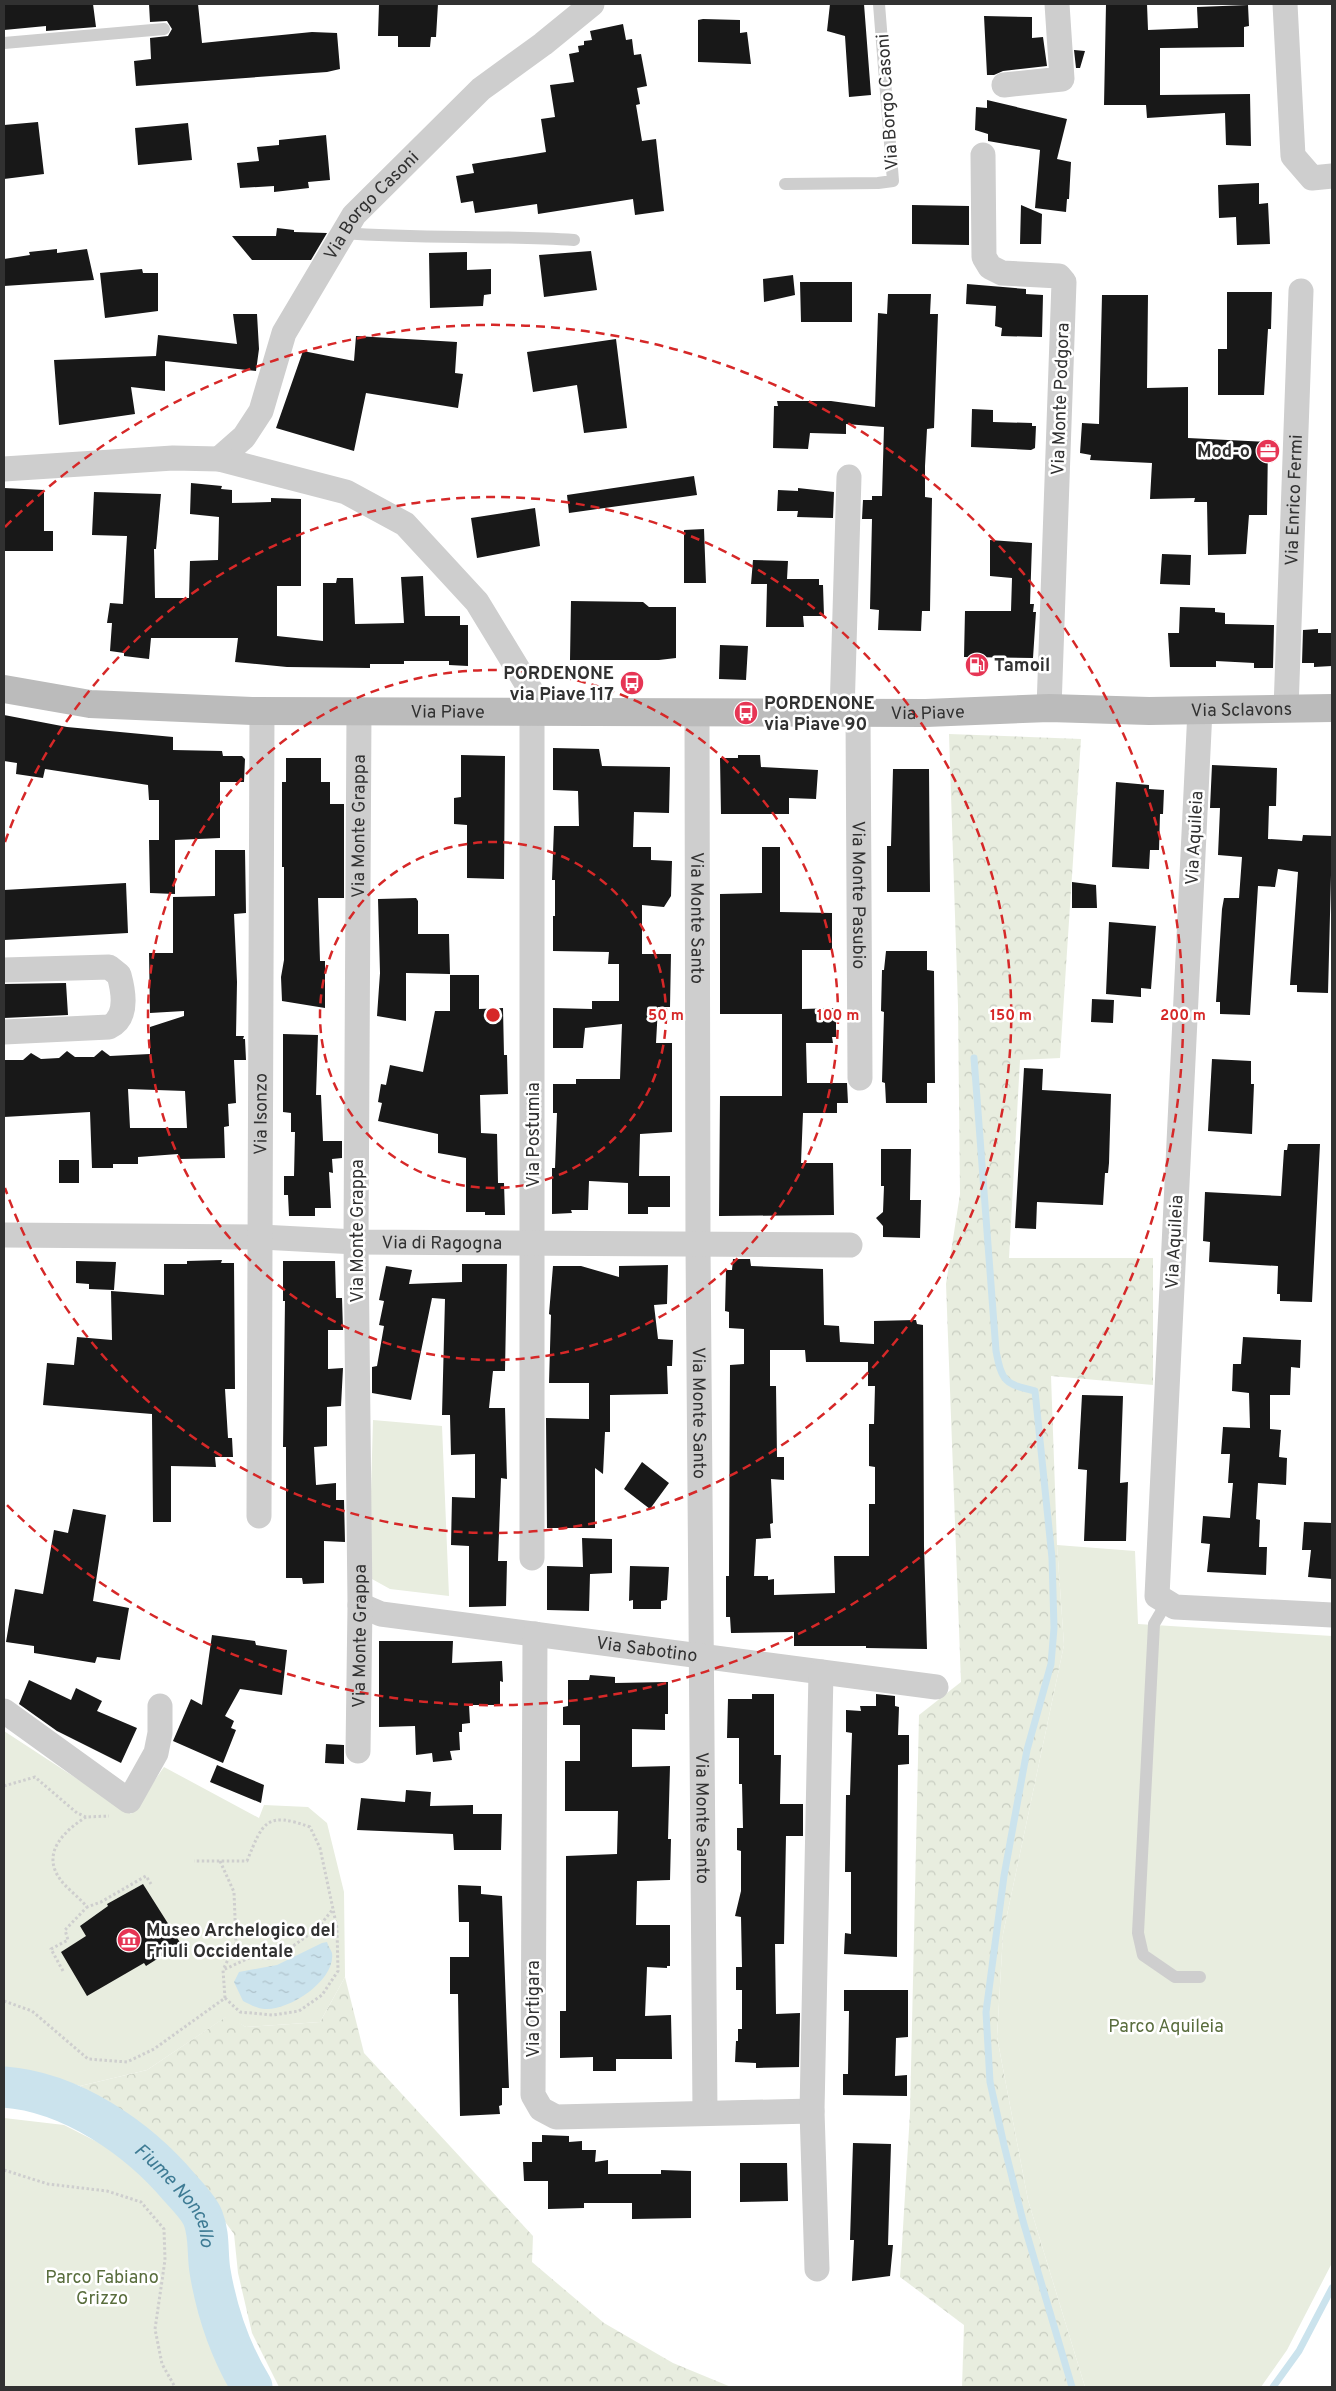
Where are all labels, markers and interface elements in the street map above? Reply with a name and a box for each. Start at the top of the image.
street label: Via Borgo Casoni [872,33,905,171]
street label: Via Borgo Casoni [320,147,425,265]
street label: Via Monte Podgora [1047,322,1076,476]
street label: Via Enrico Fermi [1281,434,1309,566]
office icon: Mod-o [1255,438,1281,464]
place label: Mod-o [1197,441,1250,464]
fuel station icon: Tamoil [964,652,990,678]
place label: Tamoil [994,655,1050,678]
place label: PORDENONE via Piave 117 [503,663,614,707]
bus stop icon: PORDENONE via Piave 117 [619,670,645,696]
place label: PORDENONE via Piave 90 [764,693,875,737]
street label: Via Sclavons [1191,699,1292,723]
bus stop icon: PORDENONE via Piave 90 [733,700,759,726]
street label: Via Piave [410,701,485,725]
street label: Via Piave [890,701,965,726]
street label: Via Monte Grappa [348,754,372,898]
street label: Via Aquileia [1182,790,1209,886]
street label: Via Monte Pasubio [846,821,869,969]
street label: Via Monte Santo [684,852,708,984]
centre of rings [484,1006,502,1024]
text: 50 m [648,1007,684,1026]
text: 100 m [817,1007,859,1026]
text: 150 m [990,1007,1032,1026]
text: 200 m [1160,1007,1206,1026]
street label: Via Isonzo [250,1073,274,1155]
street label: Via Postumia [523,1082,546,1188]
street label: Via Monte Grappa [347,1159,370,1303]
street label: Via Aquileia [1162,1194,1189,1290]
street label: Via di Ragogna [381,1232,502,1256]
street label: Via Monte Santo [686,1347,710,1479]
street label: Via Monte Grappa [349,1564,373,1708]
street label: Via Sabotino [595,1632,699,1669]
street label: Via Monte Santo [689,1752,713,1884]
place label: Museo Archelogico del Friuli Occidentale [146,1920,336,1964]
museum icon: Museo Archelogico del Friuli Occidentale [116,1927,142,1953]
street label: Via Ortigara [523,1960,546,2058]
park label: Parco Aquileia [1108,2016,1224,2039]
water label: Fiume Noncello [129,2139,218,2249]
park label: Parco Fabiano Grizzo [45,2267,159,2311]

